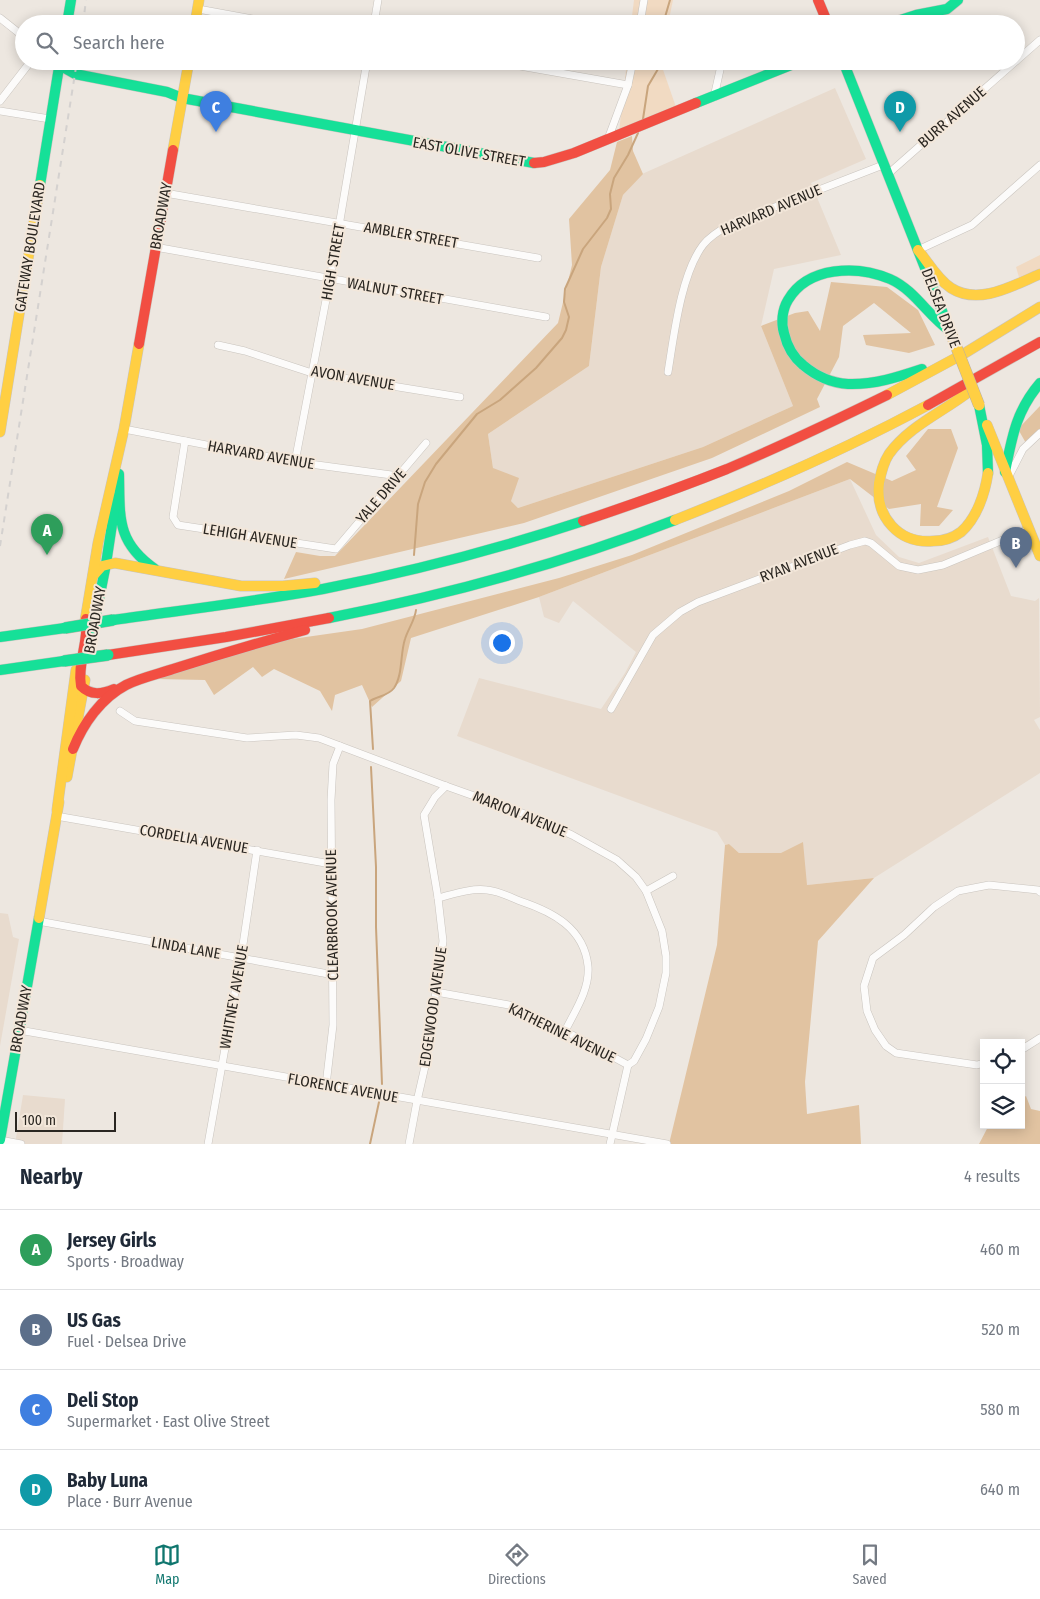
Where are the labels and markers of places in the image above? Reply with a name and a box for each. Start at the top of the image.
pin: C [200,91,232,132]
pin: D [884,91,916,132]
pin: A [31,514,63,555]
pin: B [1000,527,1032,568]

